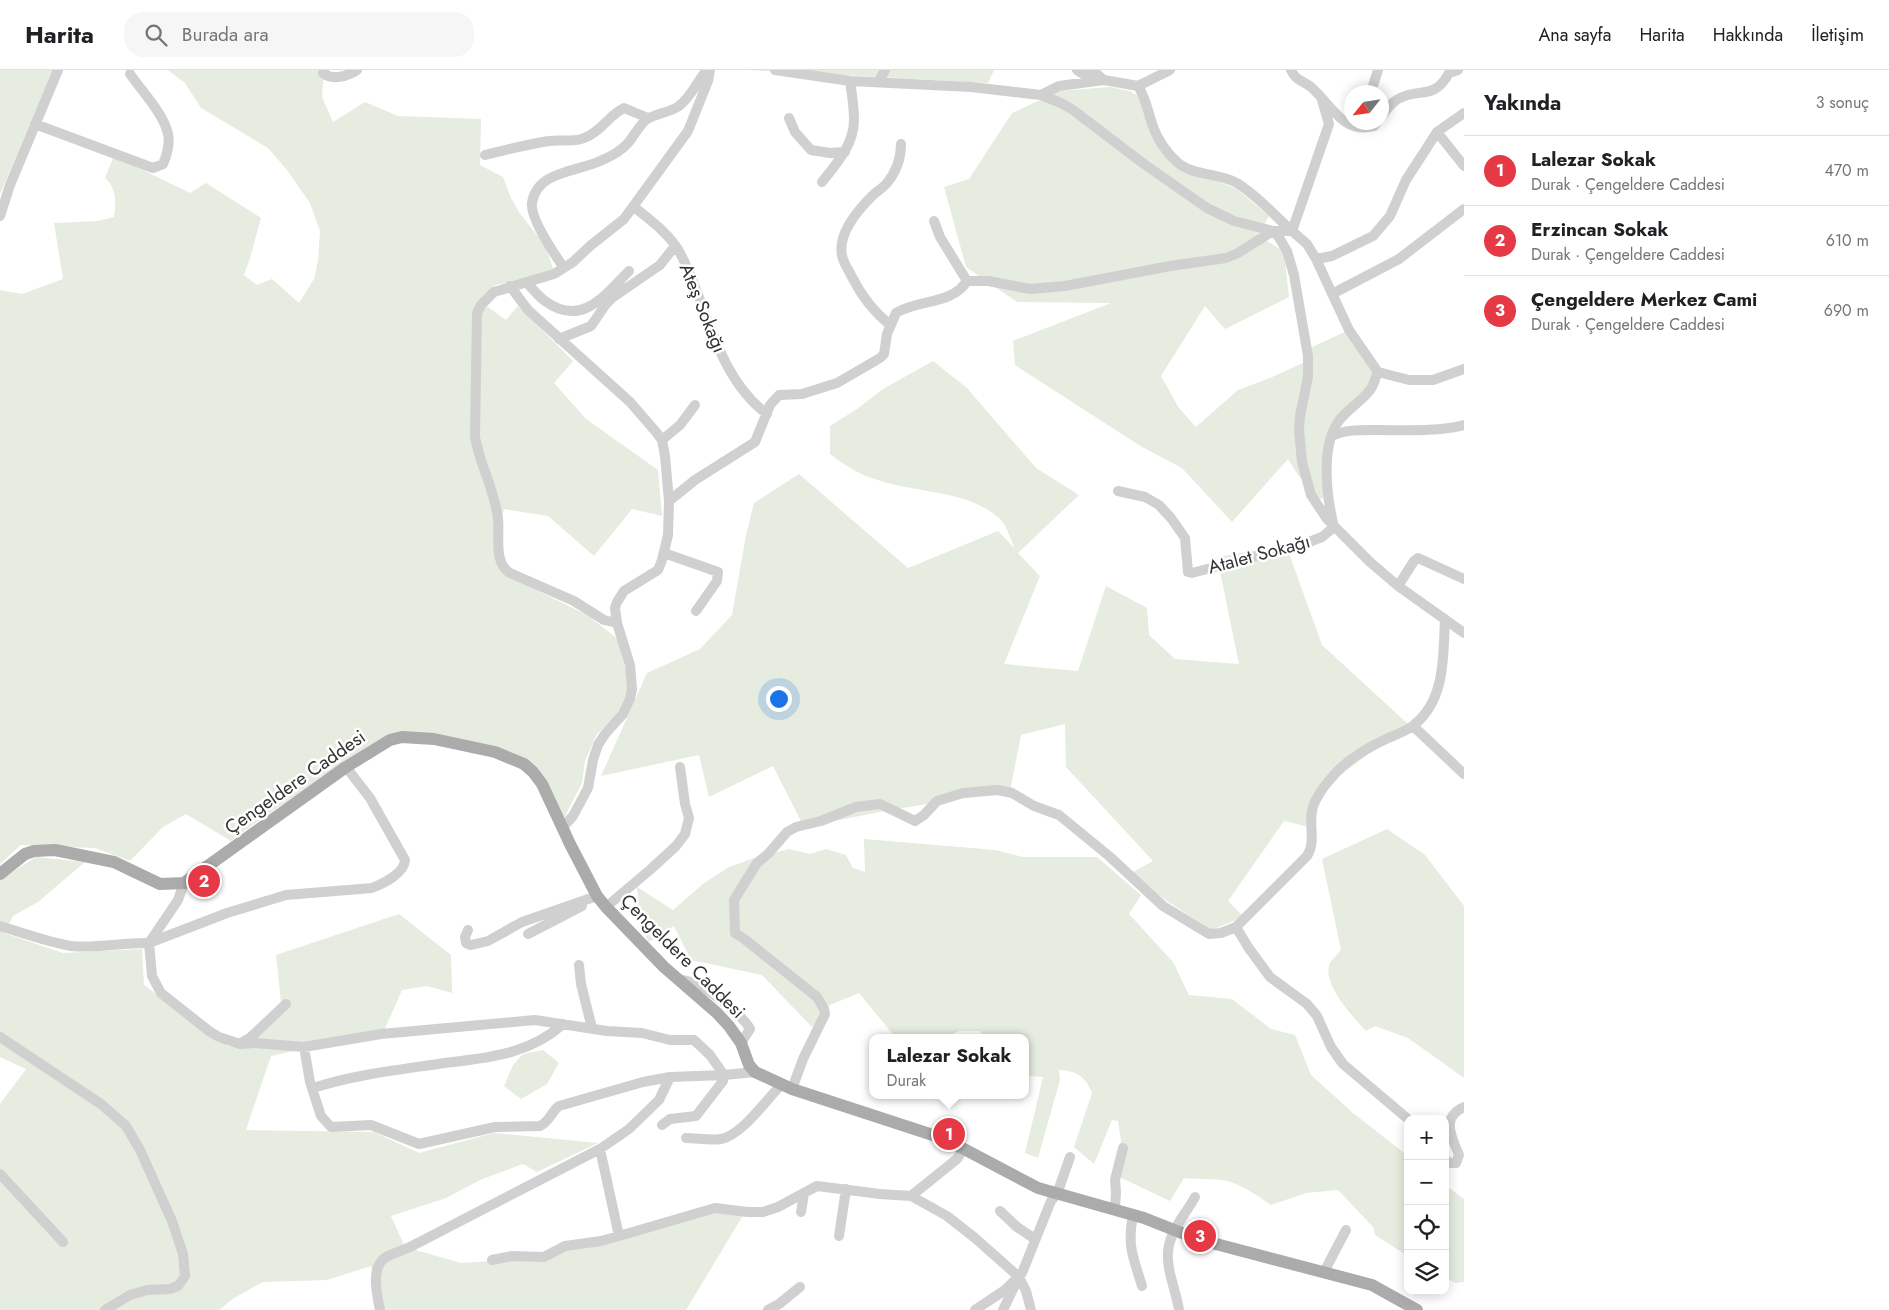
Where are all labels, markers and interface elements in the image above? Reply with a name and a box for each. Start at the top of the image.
search box [124,12,474,57]
text: Harita [25,17,94,52]
icon: search [142,21,170,49]
text: Burada ara [182,21,269,48]
text: Ana sayfa [1538,22,1611,48]
text: Harita [1639,22,1685,48]
text: Hakkında [1713,22,1783,48]
text: İletişim [1811,22,1864,48]
north arrow [1344,85,1389,130]
text: Yakında [1484,88,1561,118]
text: 3 sonuç [1816,91,1869,114]
text: Lalezar Sokak [1531,146,1656,173]
text: 1 [1496,159,1504,182]
text: 470 m [1824,159,1869,182]
text: Durak · Çengeldere Caddesi [1531,173,1725,196]
text: Erzincan Sokak [1531,216,1668,243]
text: 2 [1495,229,1505,252]
text: 610 m [1826,229,1869,252]
text: Durak · Çengeldere Caddesi [1531,243,1725,266]
street label: Ateş Sokağı [673,259,733,357]
text: Çengeldere Merkez Cami [1531,286,1757,313]
text: 3 [1495,299,1505,322]
text: 690 m [1824,299,1869,322]
text: Durak · Çengeldere Caddesi [1531,313,1725,336]
street label: Atalet Sokağı [1205,527,1313,581]
your location [766,686,792,712]
street label: Çengeldere Caddesi [219,723,371,841]
pin: 2 [188,862,220,900]
street label: Çengeldere Caddesi [615,888,751,1024]
popup [869,1034,1029,1099]
text: Lalezar Sokak [887,1042,1011,1069]
text: Durak [887,1069,926,1092]
pin: 1 [933,1115,965,1153]
map controls [1404,1115,1449,1295]
button: + [1404,1115,1449,1160]
button: − [1404,1160,1449,1205]
button: locate [1404,1205,1449,1250]
pin: 3 [1184,1217,1216,1255]
button: layers [1404,1250,1449,1295]

